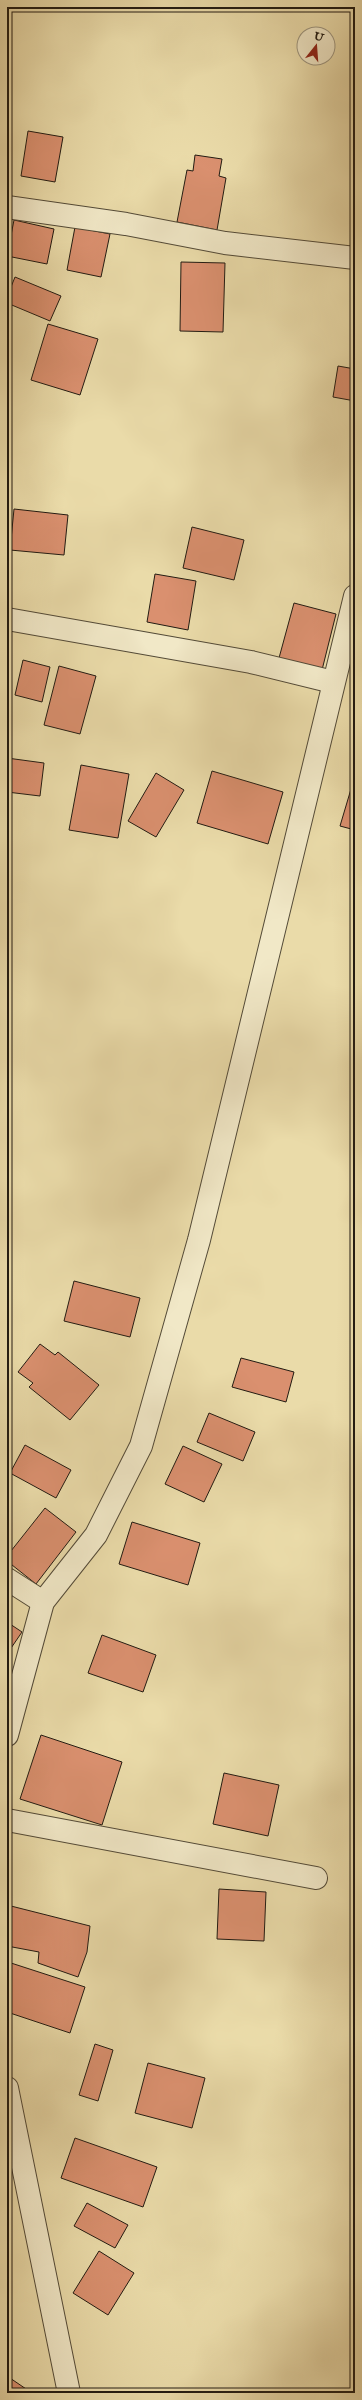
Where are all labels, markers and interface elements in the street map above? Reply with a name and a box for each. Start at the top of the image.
north arrow [296,26,336,66]
text: U [311,29,326,46]

